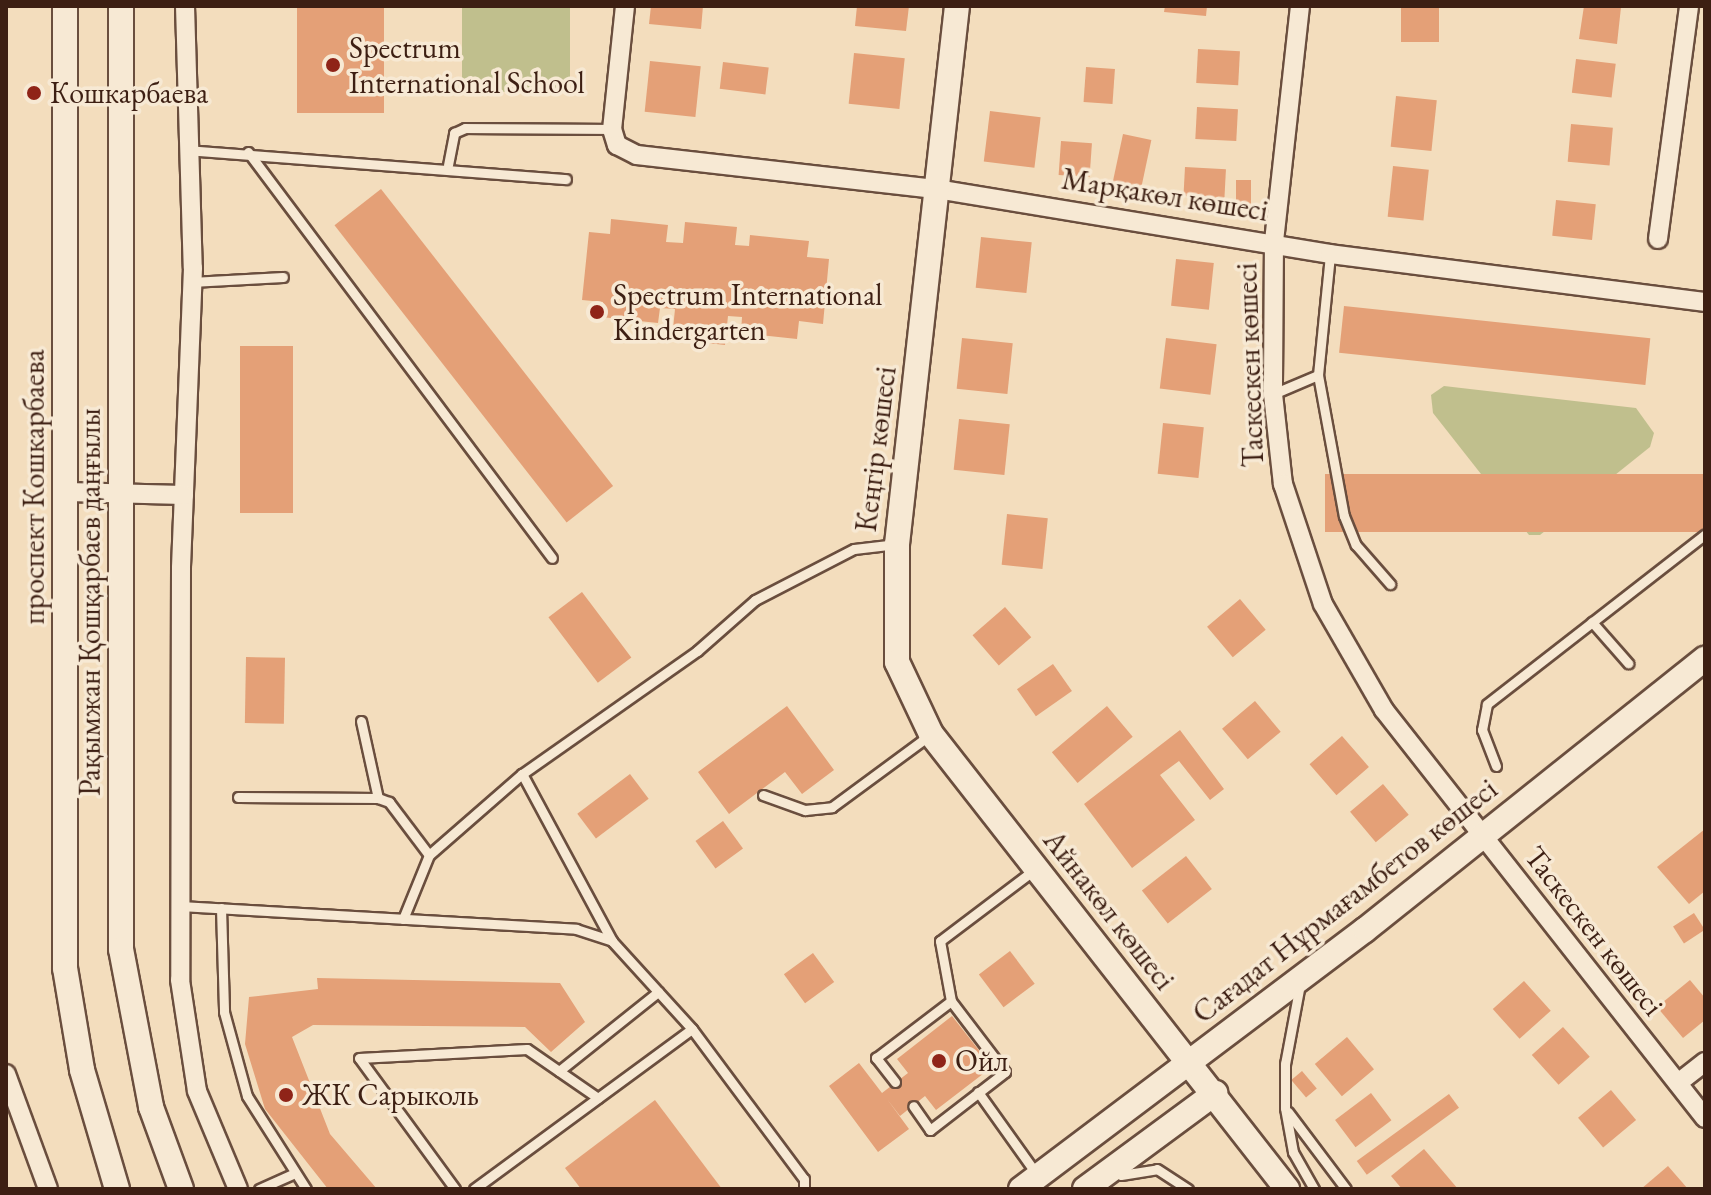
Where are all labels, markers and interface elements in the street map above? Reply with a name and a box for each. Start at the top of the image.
place label: Spectrum International School [349,30,585,100]
marker: Spectrum International School [324,56,342,74]
place label: Кошкарбаева [50,75,208,111]
marker: Кошкарбаева [25,84,43,102]
street label: Марқакөл көшесі [1059,161,1271,229]
street label: Таскескен көшесі [1228,262,1272,468]
place label: Spectrum International Kindergarten [613,277,882,348]
marker: Spectrum International Kindergarten [588,303,606,321]
street label: проспект Кошкарбаева [16,350,52,624]
street label: Кеңгір көшесі [848,364,904,534]
street label: Рақымжан Қошқарбаев даңғылы [72,408,108,796]
street label: Сағадат Нұрмағамбетов көшесі [1186,771,1504,1031]
street label: Айнакөл көшесі [1035,823,1183,997]
street label: Таскескен көшесі [1517,839,1671,1023]
place label: Ойл [955,1043,1008,1079]
marker: Ойл [930,1052,948,1070]
place label: ЖК Сарыколь [302,1077,479,1113]
marker: ЖК Сарыколь [277,1086,295,1104]

